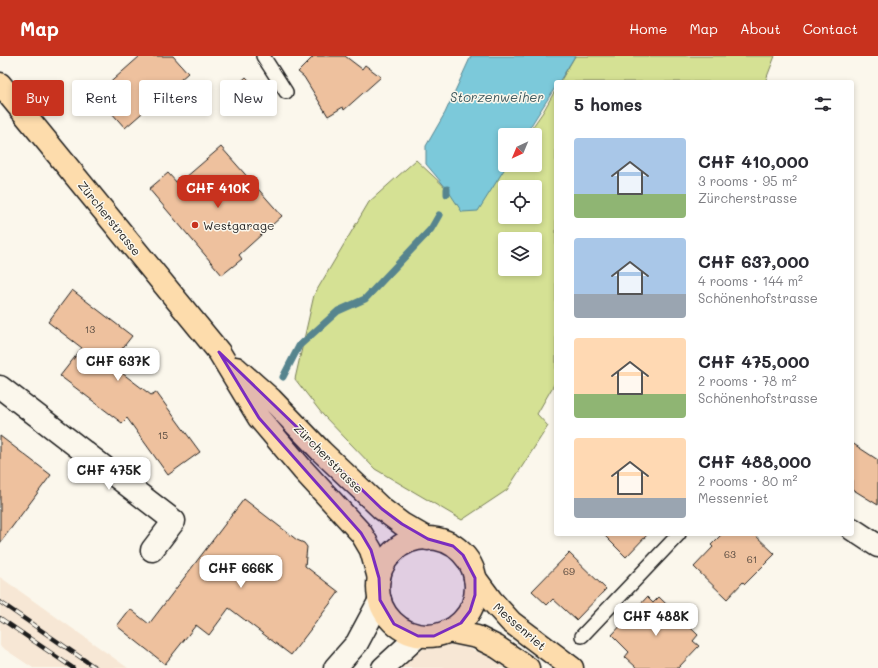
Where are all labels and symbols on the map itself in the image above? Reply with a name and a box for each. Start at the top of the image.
water label: Storzenweiher [450,88,544,105]
north arrow [498,128,542,172]
pin: CHF 410K [177,175,259,209]
street label: Zürcherstrasse [75,177,145,259]
place label: Westgarage [203,217,274,233]
marker: Westgarage [190,220,200,230]
house number: 13 [85,322,95,336]
pin: CHF 637K [77,348,159,382]
street label: Zürcherstrasse [291,420,367,496]
house number: 15 [158,428,168,442]
pin: CHF 475K [68,457,150,491]
house number: 63 [724,547,736,561]
house number: 61 [747,552,757,566]
pin: CHF 666K [200,555,282,589]
house number: 69 [563,564,575,578]
street label: Messenriet [490,599,550,653]
pin: CHF 488K [615,603,697,637]

